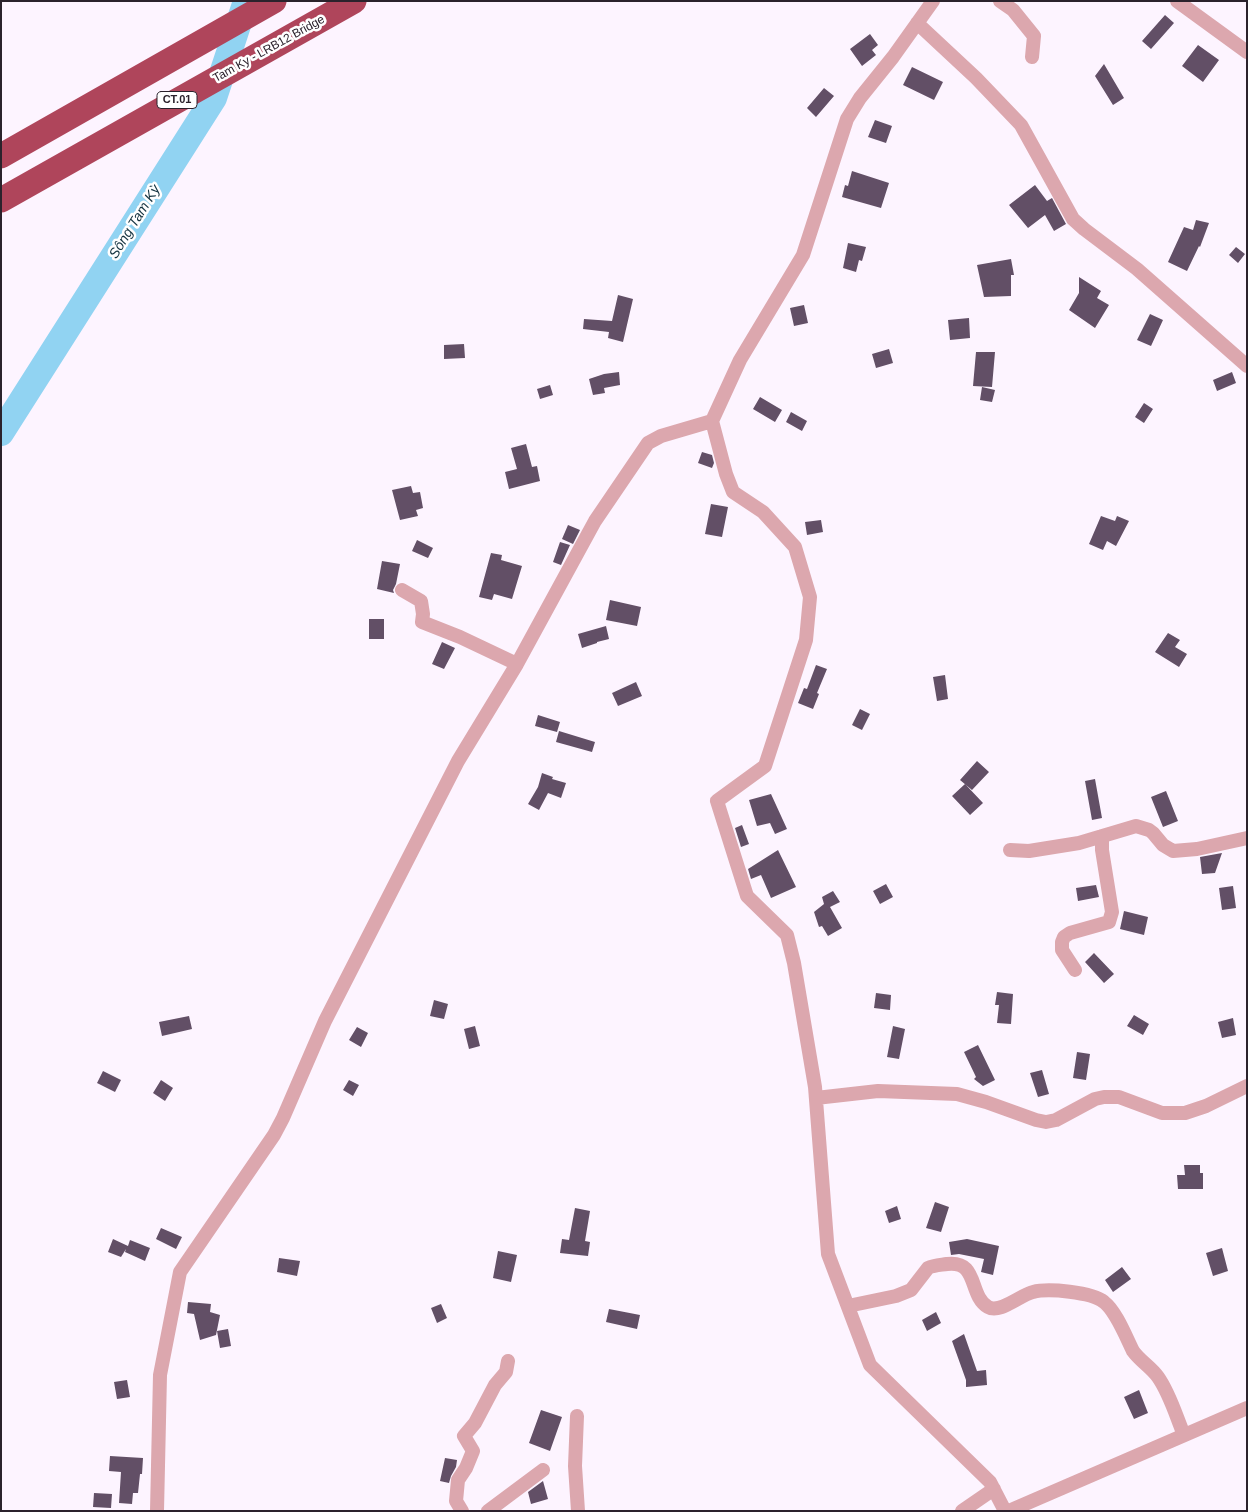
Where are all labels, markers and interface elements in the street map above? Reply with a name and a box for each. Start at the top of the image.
street label: Tam Ky - LRB12 Bridge [211,12,327,86]
road number: CT.01 [157,92,197,108]
water label: Sông Tam Kỳ [106,182,164,262]

